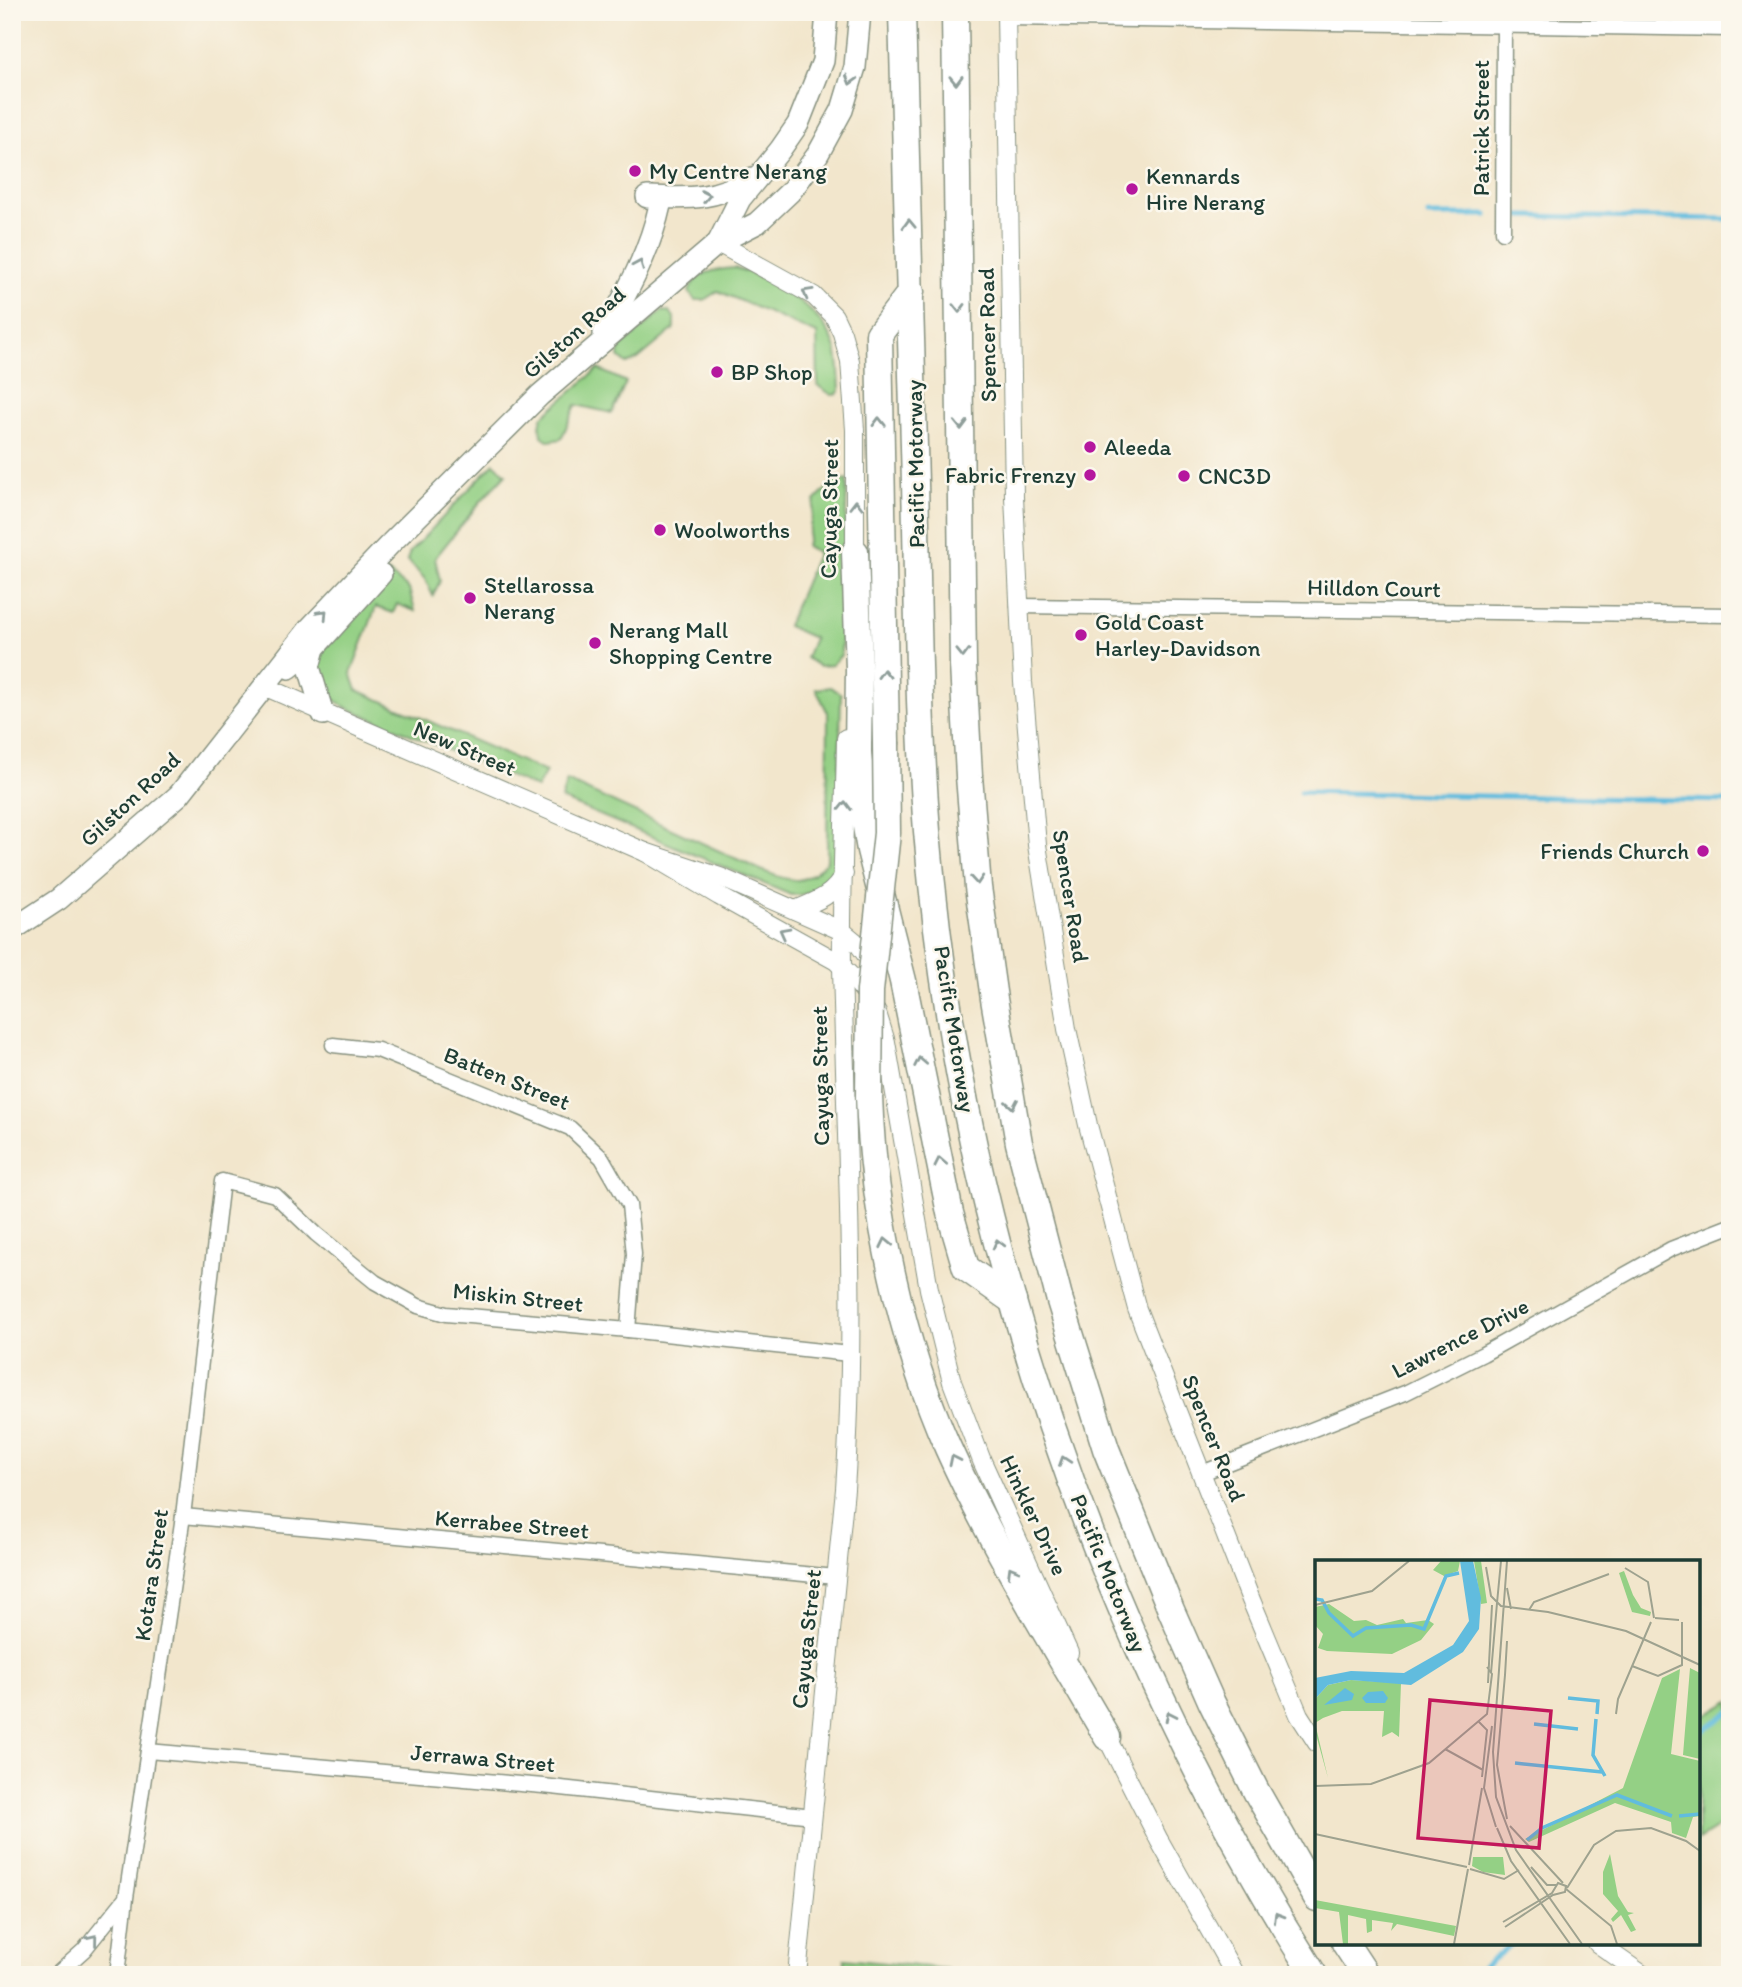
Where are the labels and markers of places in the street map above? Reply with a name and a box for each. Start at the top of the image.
place label: My Centre Nerang [649,157,827,185]
place label: Kennards Hire Nerang [1146,162,1265,216]
marker: My Centre Nerang [627,163,643,179]
marker: Kennards Hire Nerang [1124,181,1140,197]
place label: BP Shop [731,358,813,386]
marker: BP Shop [709,364,725,380]
place label: Aleeda [1104,433,1171,461]
marker: Aleeda [1082,439,1098,455]
place label: Fabric Frenzy [945,461,1076,489]
place label: CNC3D [1198,462,1271,490]
marker: Fabric Frenzy [1082,467,1098,483]
marker: CNC3D [1176,468,1192,484]
place label: Woolworths [674,516,790,544]
marker: Woolworths [652,522,668,538]
place label: Stellarossa Nerang [484,571,594,625]
marker: Stellarossa Nerang [462,590,478,606]
place label: Gold Coast Harley-Davidson [1095,608,1261,662]
place label: Nerang Mall Shopping Centre [609,616,773,670]
marker: Gold Coast Harley-Davidson [1073,627,1089,643]
marker: Nerang Mall Shopping Centre [587,635,603,651]
place label: Friends Church [1540,837,1689,865]
marker: Friends Church [1695,843,1711,859]

